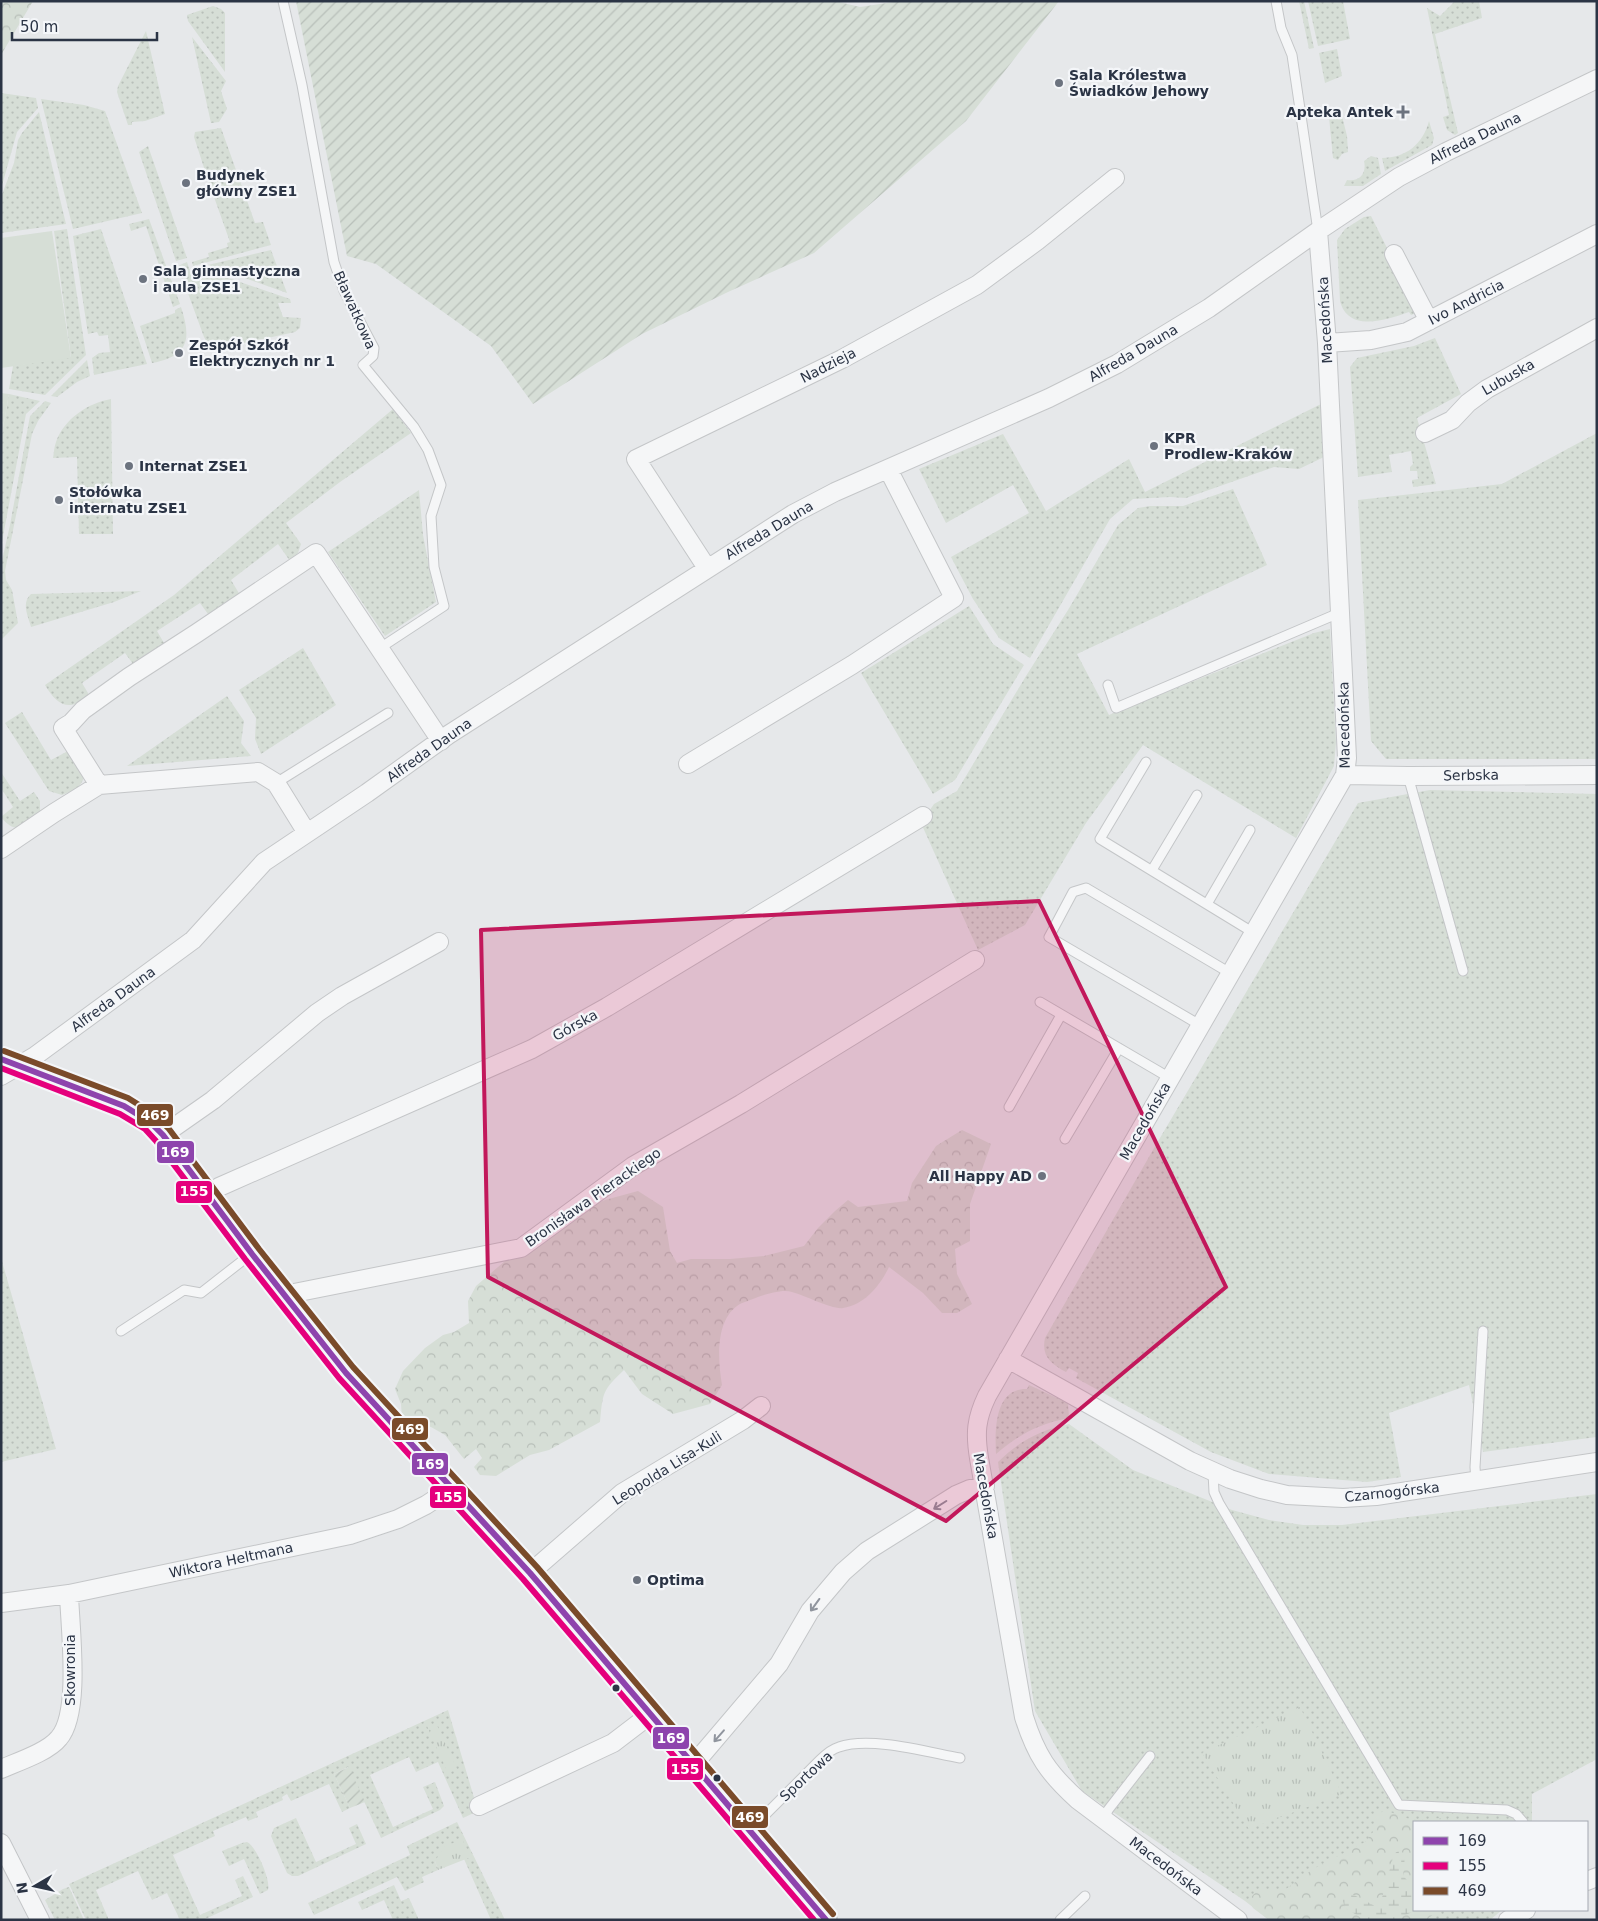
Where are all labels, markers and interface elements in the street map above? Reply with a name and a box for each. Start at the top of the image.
scale bar [12,10,158,42]
text: 50 m [20,18,58,36]
place label: Sala Królestwa Świadków Jehowy [1069,67,1209,99]
marker: Sala Królestwa Świadków Jehowy [1053,77,1065,89]
place label: Apteka Antek [1286,104,1394,120]
marker: Apteka Antek [1397,106,1409,118]
street label: Alfreda Dauna [1427,109,1523,167]
place label: Budynek główny ZSE1 [196,167,297,199]
marker: Budynek główny ZSE1 [180,177,192,189]
place label: Sala gimnastyczna i aula ZSE1 [153,263,301,295]
street label: Bławatkowa [331,268,379,352]
marker: Sala gimnastyczna i aula ZSE1 [137,273,149,285]
street label: Macedońska [1315,276,1335,364]
street label: Ivo Andricia [1426,276,1506,328]
street label: Alfreda Dauna [1086,321,1180,385]
place label: Zespół Szkół Elektrycznych nr 1 [189,337,335,369]
street label: Nadzieja [798,344,858,386]
marker: Zespół Szkół Elektrycznych nr 1 [173,347,185,359]
street label: Lubuska [1479,356,1537,398]
place label: KPR Prodlew-Kraków [1164,430,1293,462]
marker: KPR Prodlew-Kraków [1148,440,1160,452]
place label: Internat ZSE1 [139,458,248,474]
marker: Internat ZSE1 [123,460,135,472]
place label: Stołówka internatu ZSE1 [69,484,187,516]
marker: Stołówka internatu ZSE1 [53,494,65,506]
street label: Alfreda Dauna [722,497,816,563]
street label: Macedońska [1335,681,1353,769]
street label: Alfreda Dauna [383,715,475,785]
street label: Serbska [1443,767,1499,783]
street label: Alfreda Dauna [68,963,158,1035]
street label: Górska [550,1006,600,1044]
street label: Macedońska [1116,1079,1174,1163]
line badge: 469 [136,1103,174,1127]
text: 469 [140,1107,170,1123]
line badge: 169 [156,1140,195,1164]
text: 169 [160,1144,190,1160]
street label: Bronisława Pierackiego [522,1144,664,1250]
place label: All Happy AD [929,1168,1032,1184]
marker: All Happy AD [1036,1170,1048,1182]
line badge: 155 [175,1180,213,1204]
text: 155 [179,1183,209,1199]
line badge: 469 [391,1417,429,1441]
text: 469 [395,1421,425,1437]
street label: Leopolda Lisa-Kuli [609,1428,725,1508]
line badge: 169 [411,1452,449,1476]
street label: Macedońska [971,1452,1001,1540]
text: 169 [415,1456,445,1472]
street label: Czarnogórska [1344,1479,1440,1505]
line badge: 155 [429,1485,467,1509]
text: 155 [433,1489,463,1505]
one-way arrow [934,1500,948,1510]
street label: Wiktora Heltmana [167,1539,295,1581]
place label: Optima [647,1572,704,1588]
marker: Optima [631,1574,643,1586]
one-way arrow [809,1598,820,1611]
street label: Skowronia [62,1634,78,1706]
unlabelled marker [611,1683,621,1693]
line badge: 169 [652,1726,690,1750]
one-way arrow [713,1729,724,1742]
text: 169 [656,1730,686,1746]
street label: Sportowa [776,1748,836,1804]
line badge: 155 [666,1757,704,1781]
text: 155 [670,1761,700,1777]
unlabelled marker [712,1773,722,1783]
line badge: 469 [731,1805,769,1829]
text: 469 [735,1809,765,1825]
legend [1413,1821,1588,1911]
text: 169 [1458,1832,1487,1850]
street label: Macedońska [1126,1833,1206,1899]
text: 155 [1458,1857,1487,1875]
north arrow [10,1861,60,1911]
text: N [13,1881,31,1895]
text: 469 [1458,1882,1487,1900]

